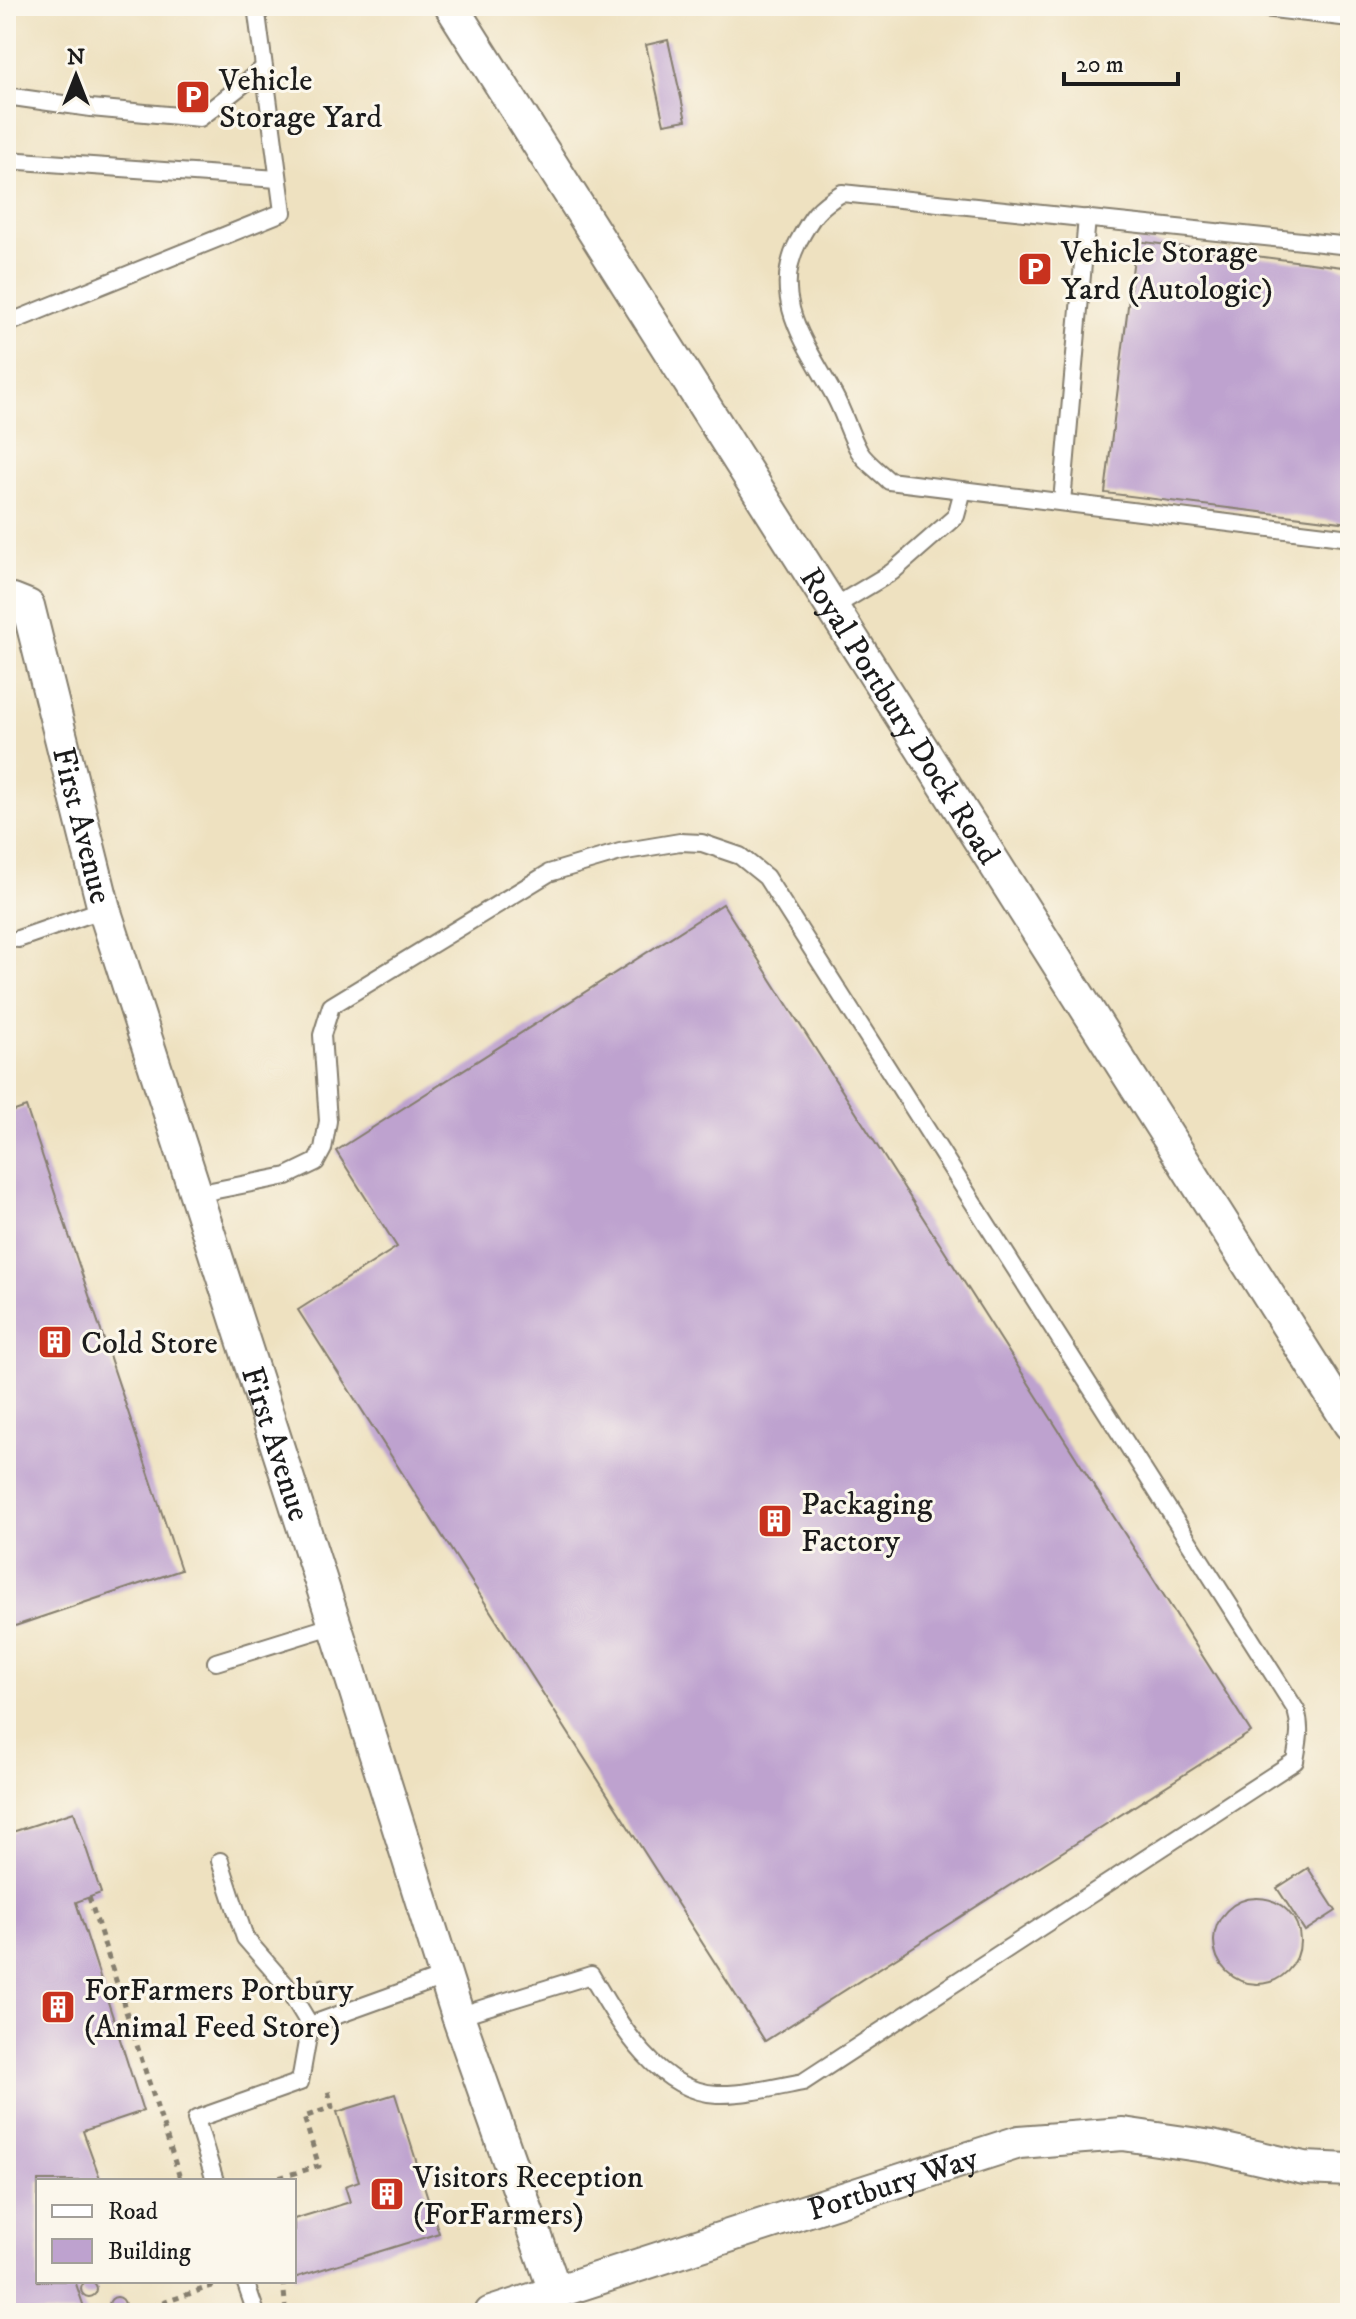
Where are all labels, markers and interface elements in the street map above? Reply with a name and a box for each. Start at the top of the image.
north arrow [36,36,116,116]
scale bar [1064,36,1178,86]
text: N [67,44,85,71]
text: 20 m [1076,50,1124,80]
place label: Vehicle Storage Yard [218,61,382,138]
parking icon: Vehicle Storage Yard [174,78,212,116]
place label: Vehicle Storage Yard (Autologic) [1060,233,1273,310]
parking icon: Vehicle Storage Yard (Autologic) [1016,250,1054,288]
street label: Royal Portbury Dock Road [790,560,1008,873]
street label: First Avenue [42,743,120,908]
building icon: Cold Store [36,1323,74,1361]
place label: Cold Store [81,1324,218,1364]
street label: First Avenue [231,1362,318,1526]
place label: Packaging Factory [801,1485,933,1562]
building icon: Packaging Factory [756,1502,794,1540]
place label: ForFarmers Portbury (Animal Feed Store) [84,1971,354,2048]
building icon: ForFarmers Portbury (Animal Feed Store) [39,1988,77,2026]
street label: Portbury Way [803,2138,984,2231]
place label: Visitors Reception (ForFarmers) [412,2158,644,2235]
building icon: Visitors Reception (ForFarmers) [368,2175,406,2213]
legend [36,2179,296,2283]
text: Road [108,2197,158,2227]
text: Building [108,2237,191,2267]

